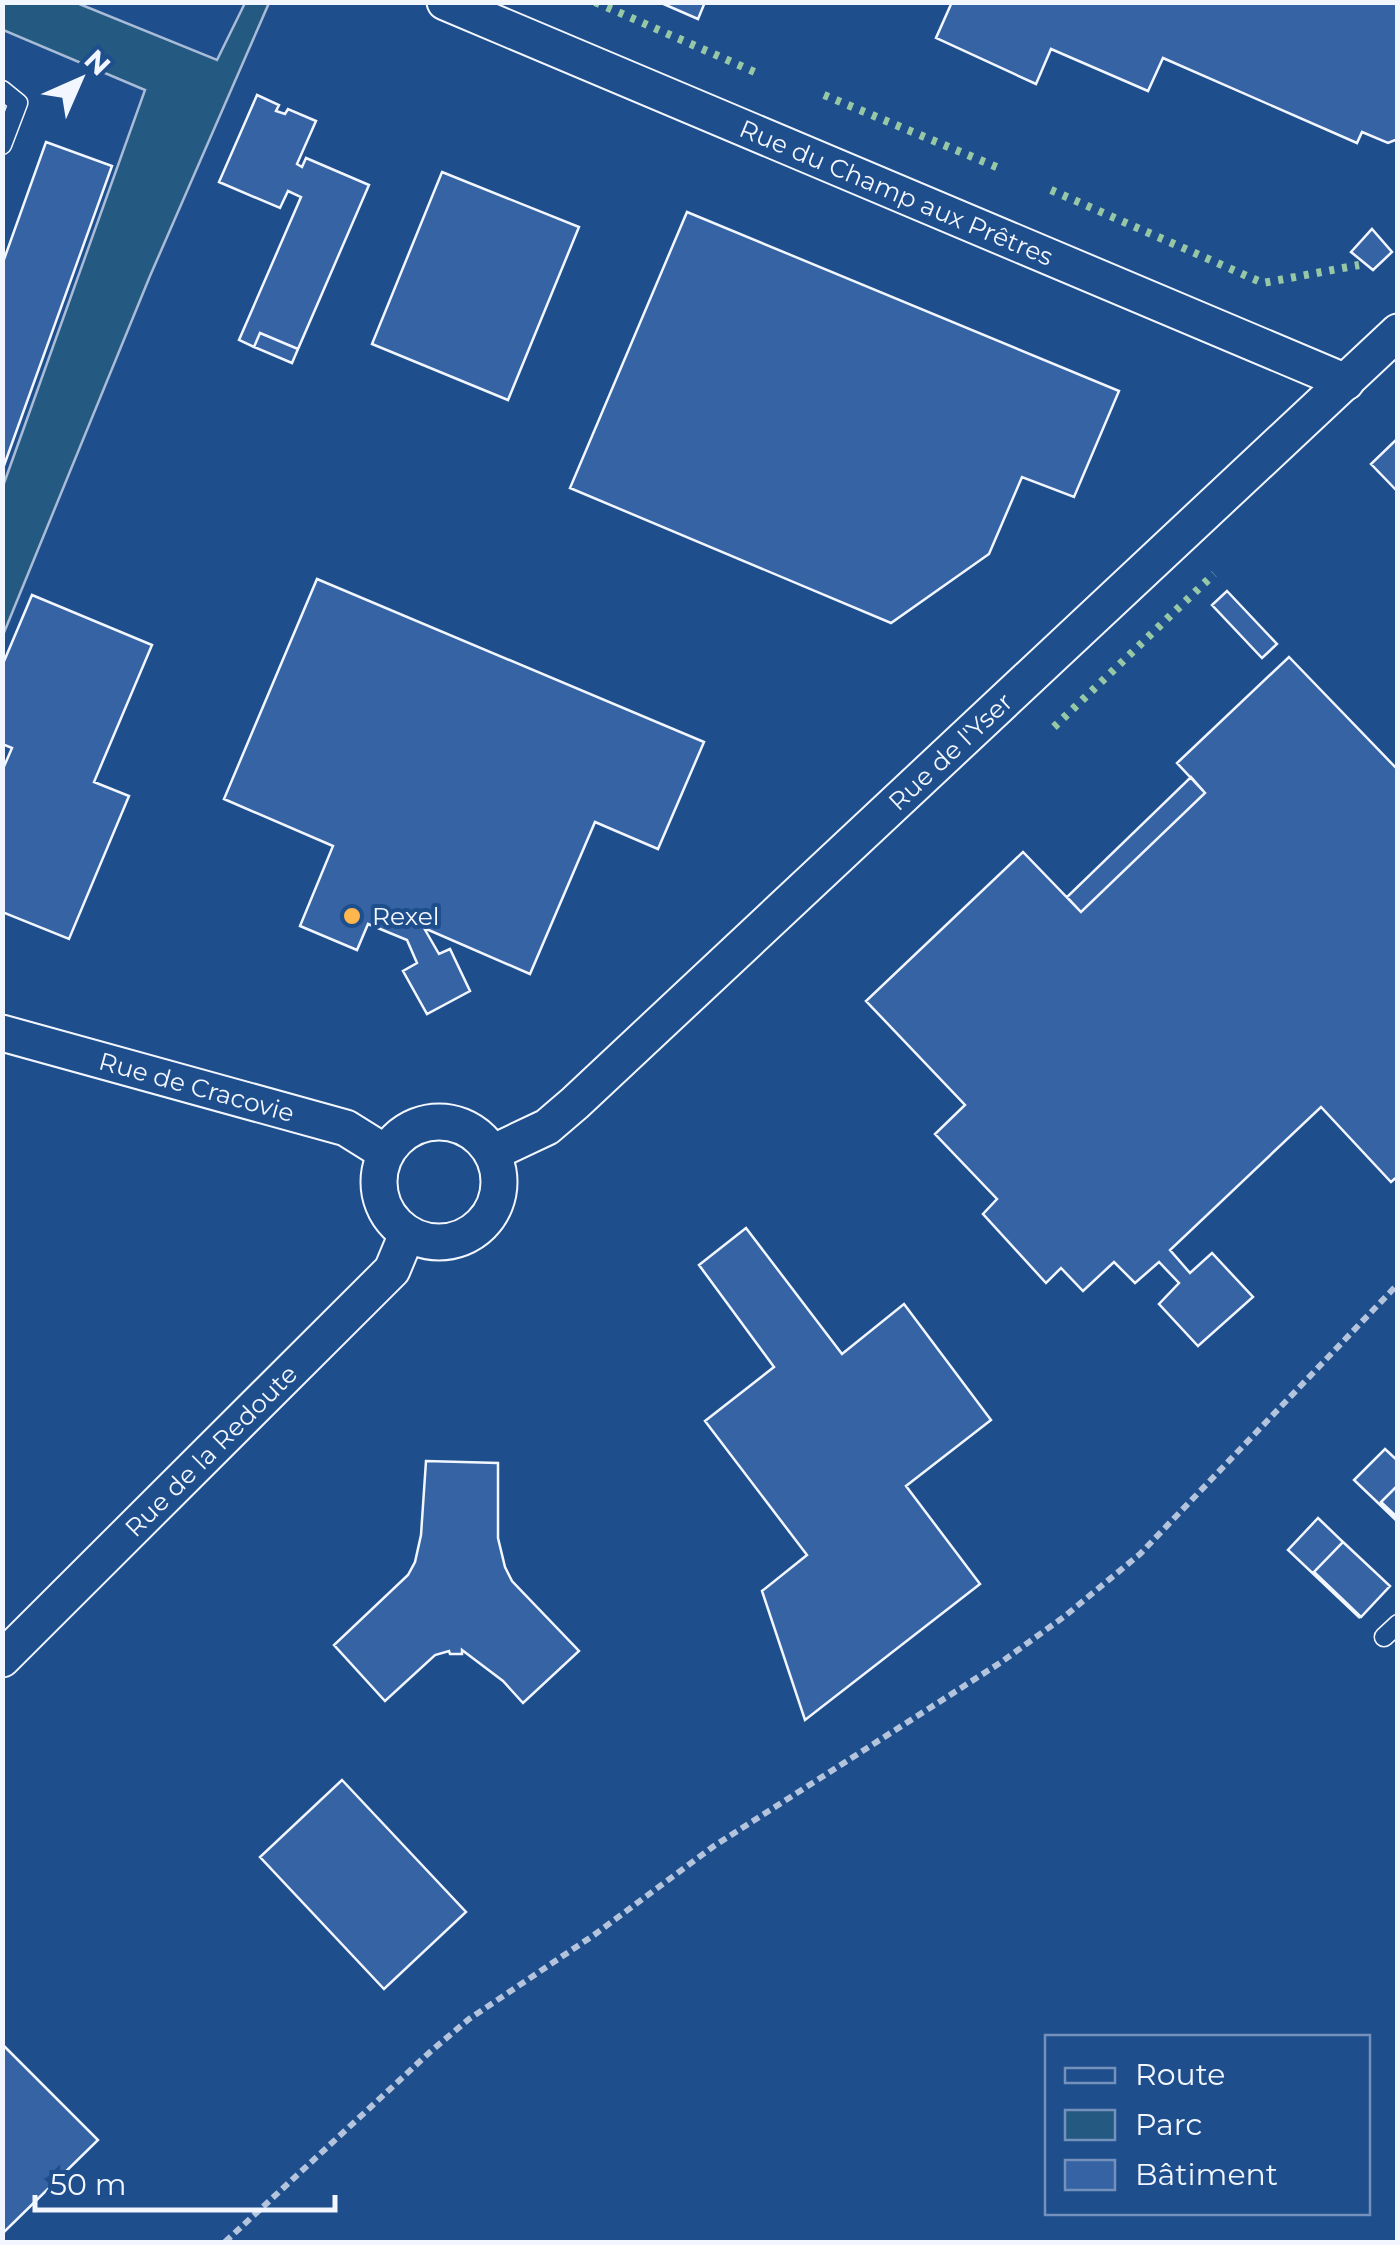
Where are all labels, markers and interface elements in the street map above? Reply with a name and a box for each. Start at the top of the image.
north arrow [30,30,130,130]
text: N [78,42,118,82]
street label: Rue du Champ aux Prêtres [735,113,1058,272]
street label: Rue de l'Yser [882,686,1018,817]
place label: Rexel [372,901,440,931]
marker: Rexel [341,905,363,927]
street label: Rue de Cracovie [96,1046,298,1128]
street label: Rue de la Redoute [119,1359,303,1543]
legend [1045,2035,1370,2215]
text: Route [1135,2056,1225,2093]
text: Parc [1135,2106,1202,2143]
scale bar [35,2150,335,2212]
text: Bâtiment [1135,2156,1278,2193]
text: 50 m [50,2166,127,2203]

